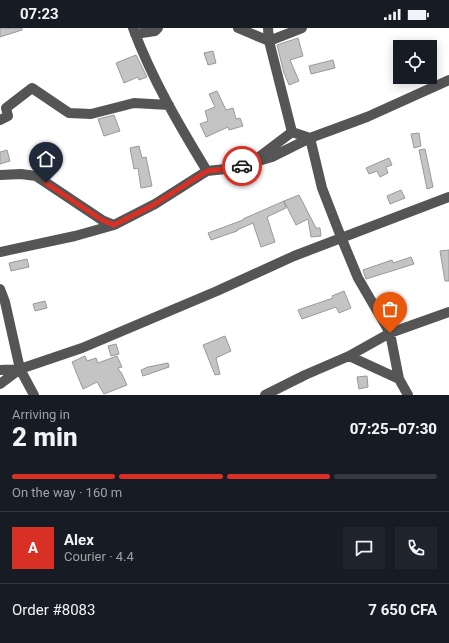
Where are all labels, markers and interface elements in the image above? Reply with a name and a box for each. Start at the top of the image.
text: 07:23 [20,5,59,23]
map controls [393,40,437,84]
button: locate [393,40,437,84]
pin [29,142,63,183]
courier [222,146,262,186]
icon: home [35,148,57,170]
icon: car [231,155,253,177]
pin [373,292,407,333]
icon: bag [379,298,401,320]
text: Arriving in [12,407,70,422]
text: 07:25–07:30 [350,420,437,438]
text: 2 min [12,422,78,452]
text: On the way · 160 m [12,485,122,500]
button: chat [343,527,385,569]
button: phone [395,527,437,569]
text: Alex [64,531,94,549]
text: A [28,539,38,557]
text: Courier · 4.4 [64,549,134,564]
text: Order #8083 [12,601,95,619]
text: 7 650 CFA [368,601,437,619]

